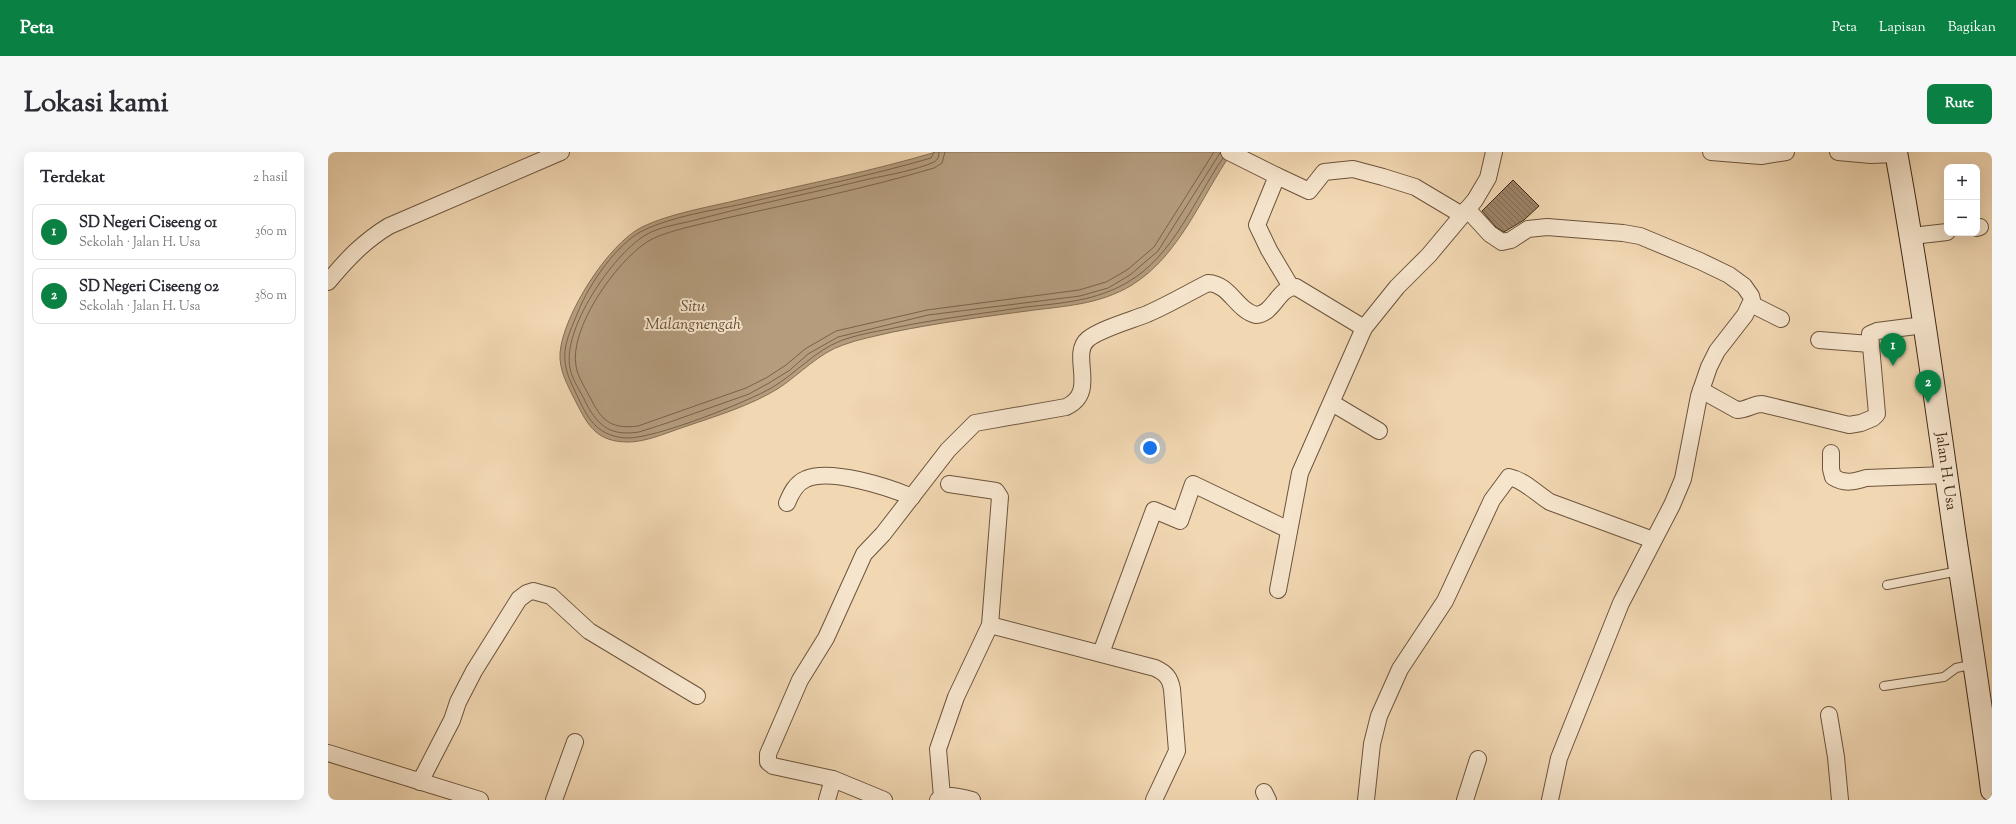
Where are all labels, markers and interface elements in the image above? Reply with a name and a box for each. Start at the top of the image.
text: Peta [20,15,54,42]
text: Peta [1832,18,1857,38]
text: Lapisan [1879,18,1926,38]
text: Bagikan [1948,18,1996,38]
text: Lokasi kami [24,84,168,124]
button: Rute [1927,84,1992,124]
map controls [1944,164,1980,236]
button: + [1944,164,1980,200]
text: Terdekat [40,166,105,190]
text: 2 hasil [253,169,288,187]
button: − [1944,200,1980,236]
text: SD Negeri Ciseeng 01 [79,213,217,234]
text: 1 [52,223,56,241]
text: 360 m [255,223,287,241]
text: Sekolah · Jalan H. Usa [79,234,201,252]
text: SD Negeri Ciseeng 02 [79,277,219,298]
text: 2 [51,287,57,305]
text: 380 m [255,287,287,305]
water label: Situ Malangnengah [645,296,741,337]
text: Sekolah · Jalan H. Usa [79,298,201,316]
pin: 1 [1880,333,1906,366]
pin: 2 [1915,370,1941,403]
street label: Jalan H. Usa [1930,430,1962,512]
your location [1140,438,1160,458]

